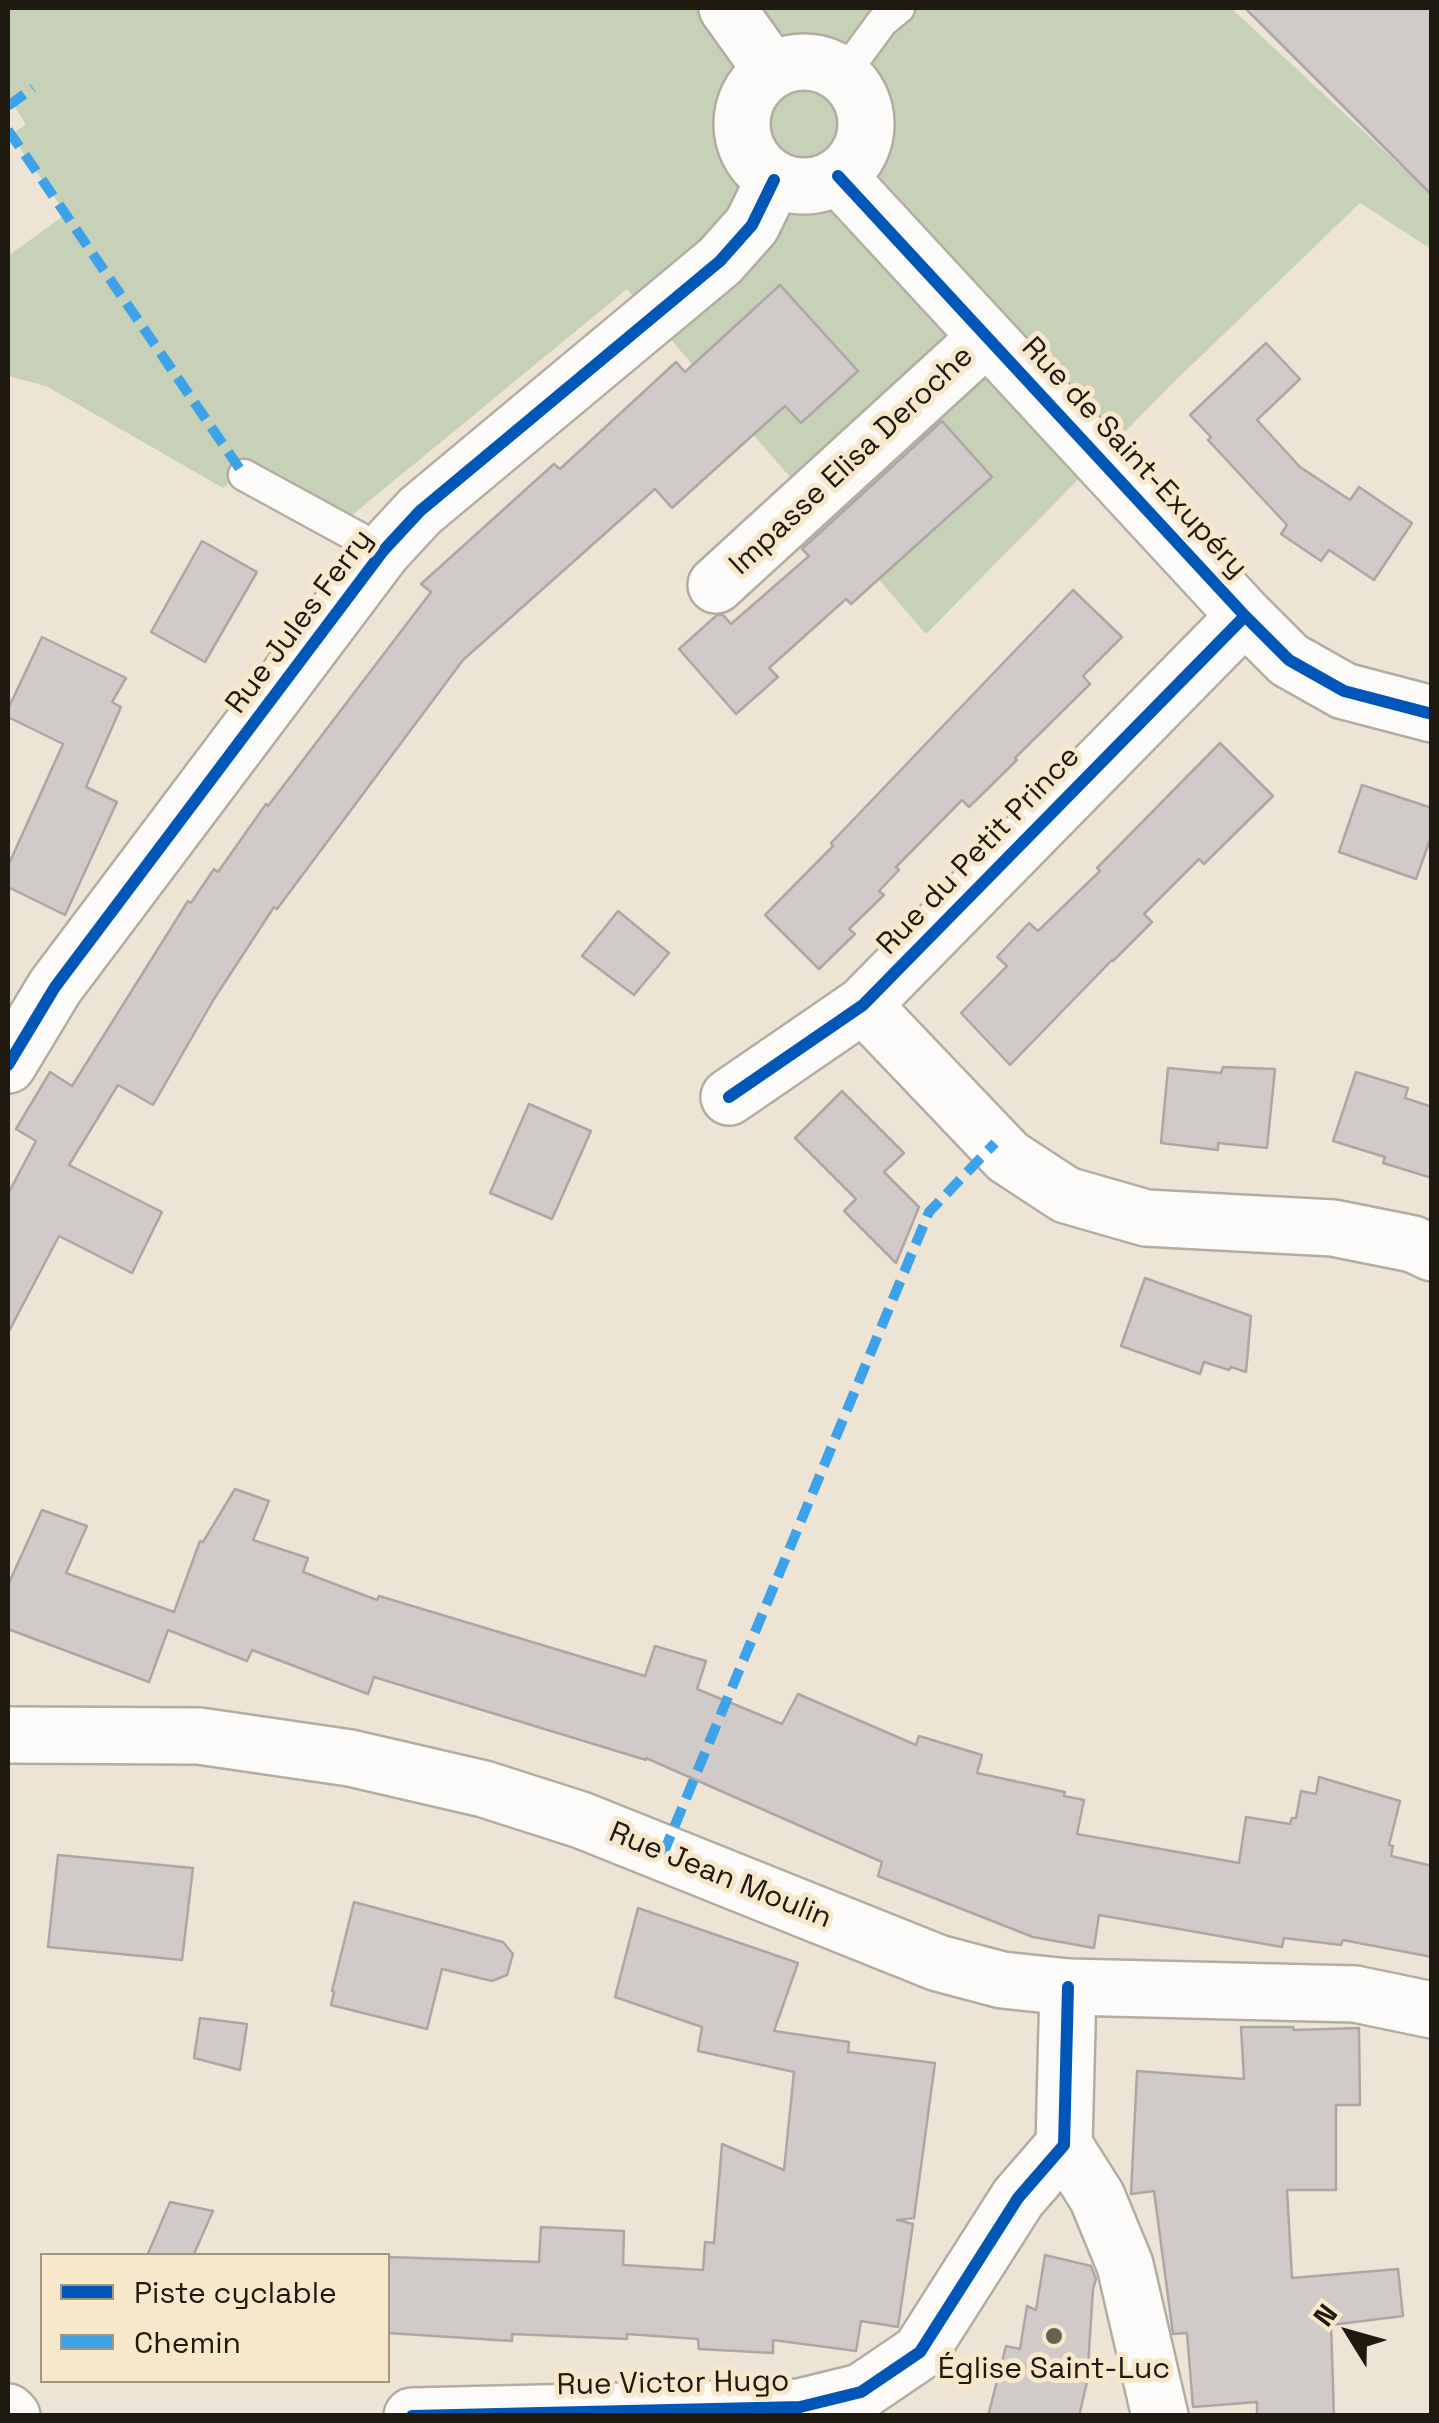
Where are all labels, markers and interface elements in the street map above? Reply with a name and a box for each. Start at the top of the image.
street label: Rue de Saint-Exupéry [1013,330,1255,586]
street label: Impasse Elisa Deroche [723,339,981,583]
street label: Rue Jules Ferry [219,523,381,721]
street label: Rue du Petit Prince [870,739,1088,963]
street label: Rue Jean Moulin [603,1815,837,1937]
legend [40,2253,390,2383]
text: Piste cyclable [134,2273,337,2312]
north arrow [1299,2283,1399,2383]
text: N [1305,2297,1345,2333]
text: Chemin [134,2323,241,2362]
marker: Église Saint-Luc [1043,2325,1065,2347]
place label: Église Saint-Luc [938,2352,1170,2388]
street label: Rue Victor Hugo [556,2364,790,2404]

